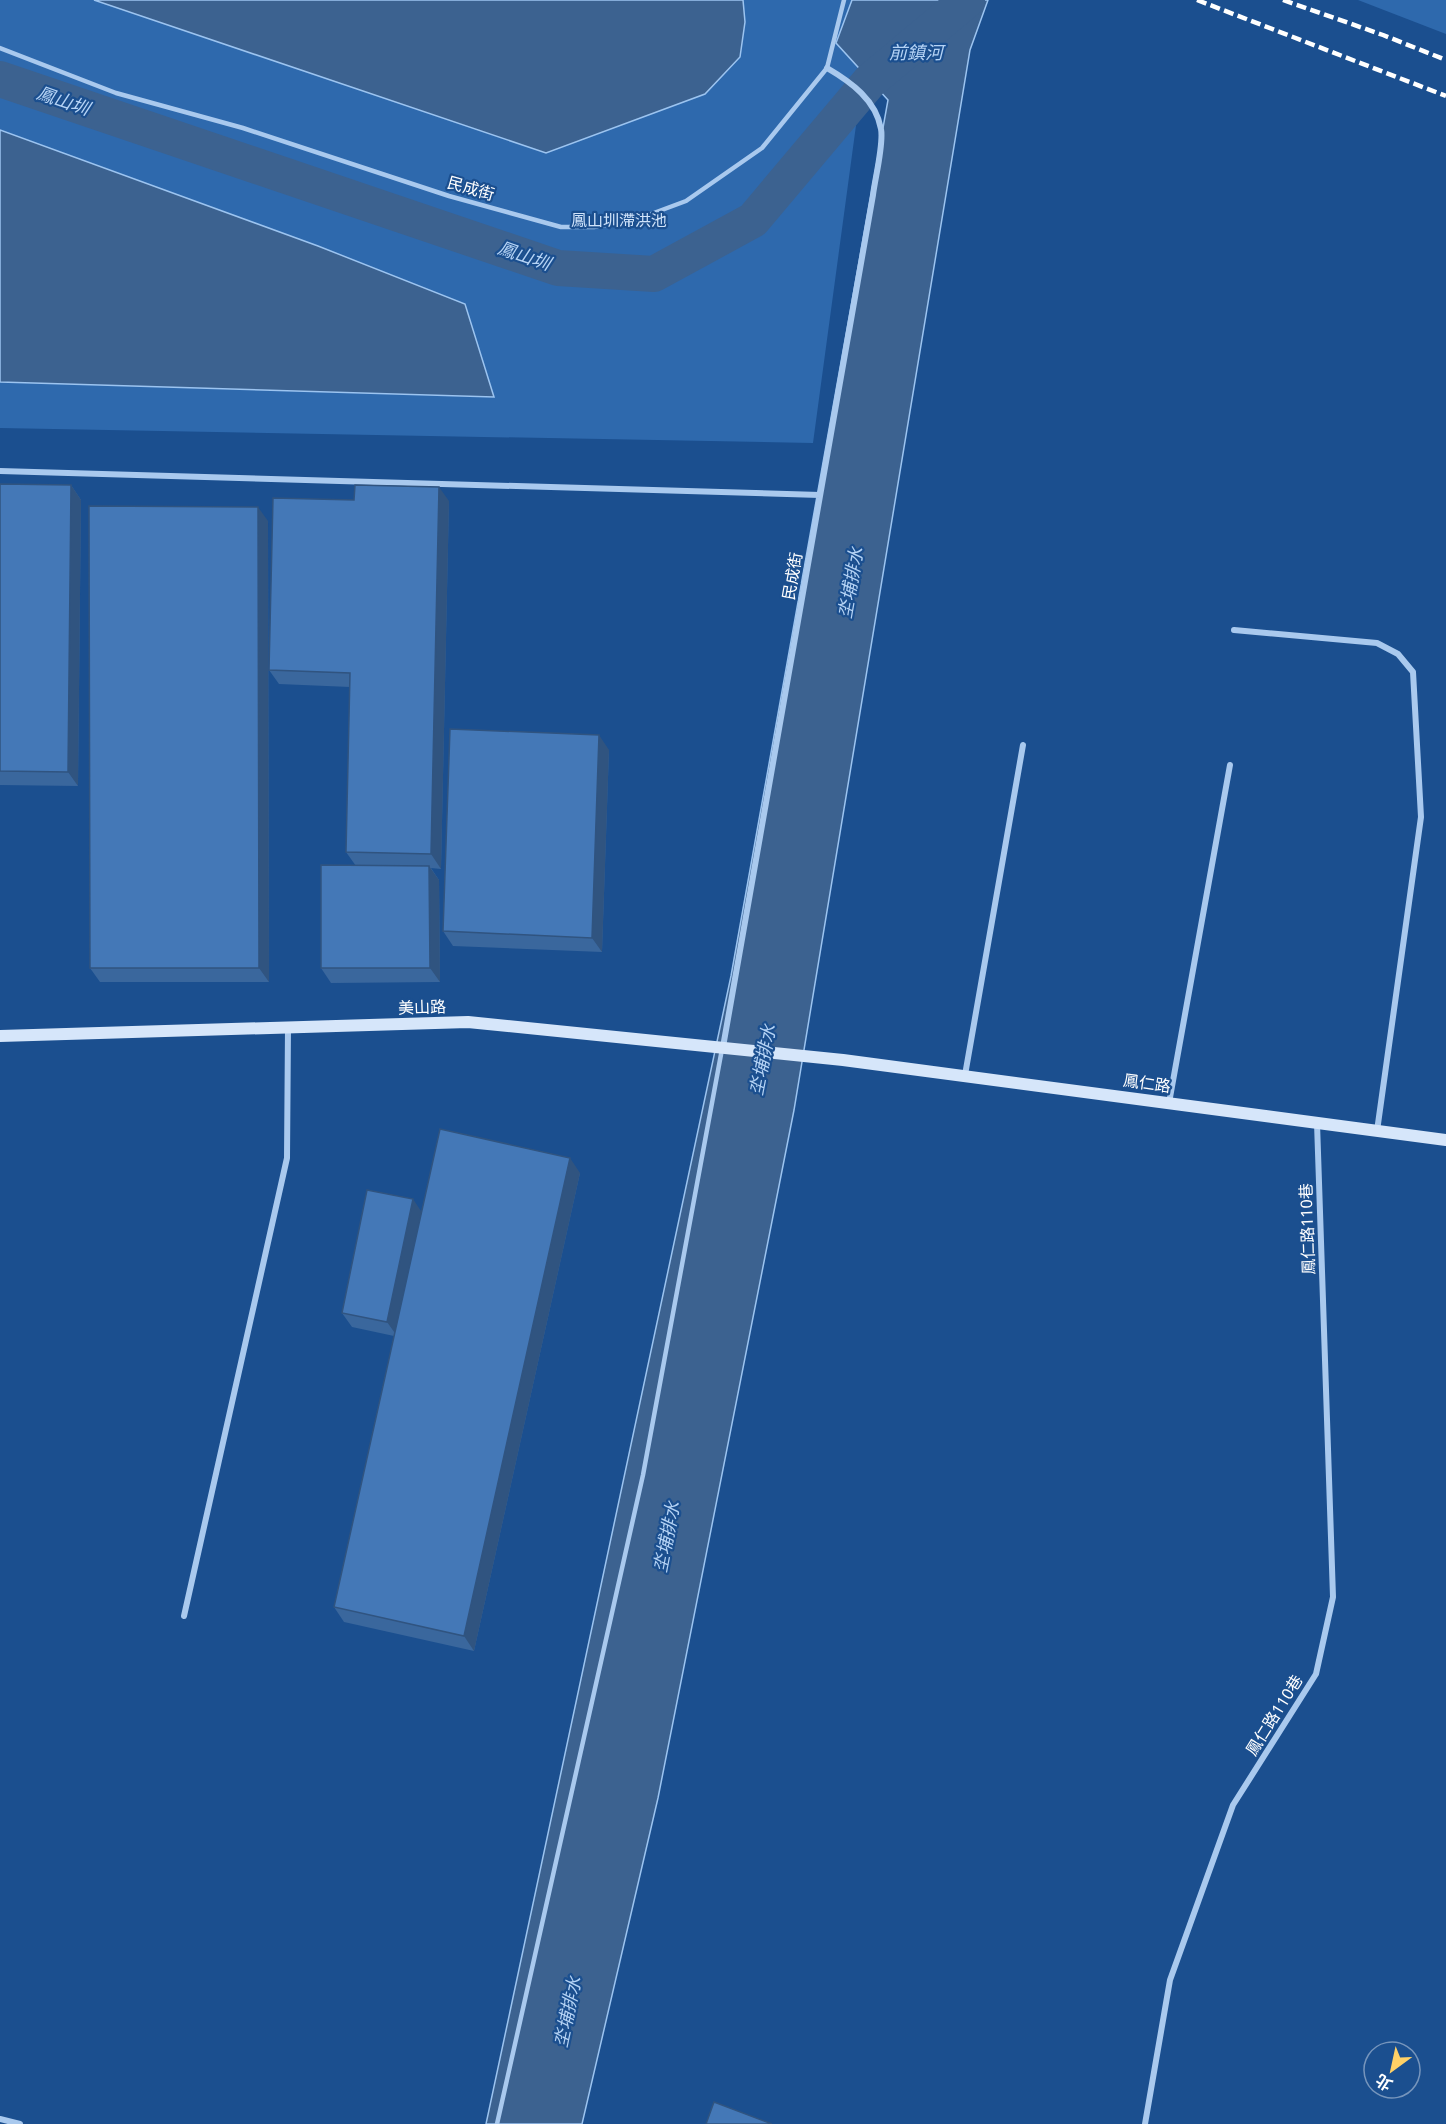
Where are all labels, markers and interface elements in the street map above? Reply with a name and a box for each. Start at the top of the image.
water label: 前鎮河 [889,40,946,64]
water label: 鳳山圳 [34,80,96,121]
street label: 民成街 [445,171,497,205]
park label: 鳳山圳滯洪池 [571,209,667,231]
water label: 鳳山圳 [495,235,557,276]
water label: 坔埔排水 [832,544,868,620]
street label: 民成街 [777,550,807,602]
street label: 美山路 [398,995,446,1019]
water label: 坔埔排水 [743,1021,781,1097]
street label: 鳳仁路 [1122,1069,1172,1097]
street label: 鳳仁路110巷 [1294,1183,1320,1275]
water label: 坔埔排水 [647,1498,685,1574]
street label: 鳳仁路110巷 [1240,1670,1308,1760]
water label: 坔埔排水 [548,1973,586,2050]
north arrow [1362,2040,1422,2100]
text: 北 [1371,2069,1397,2096]

